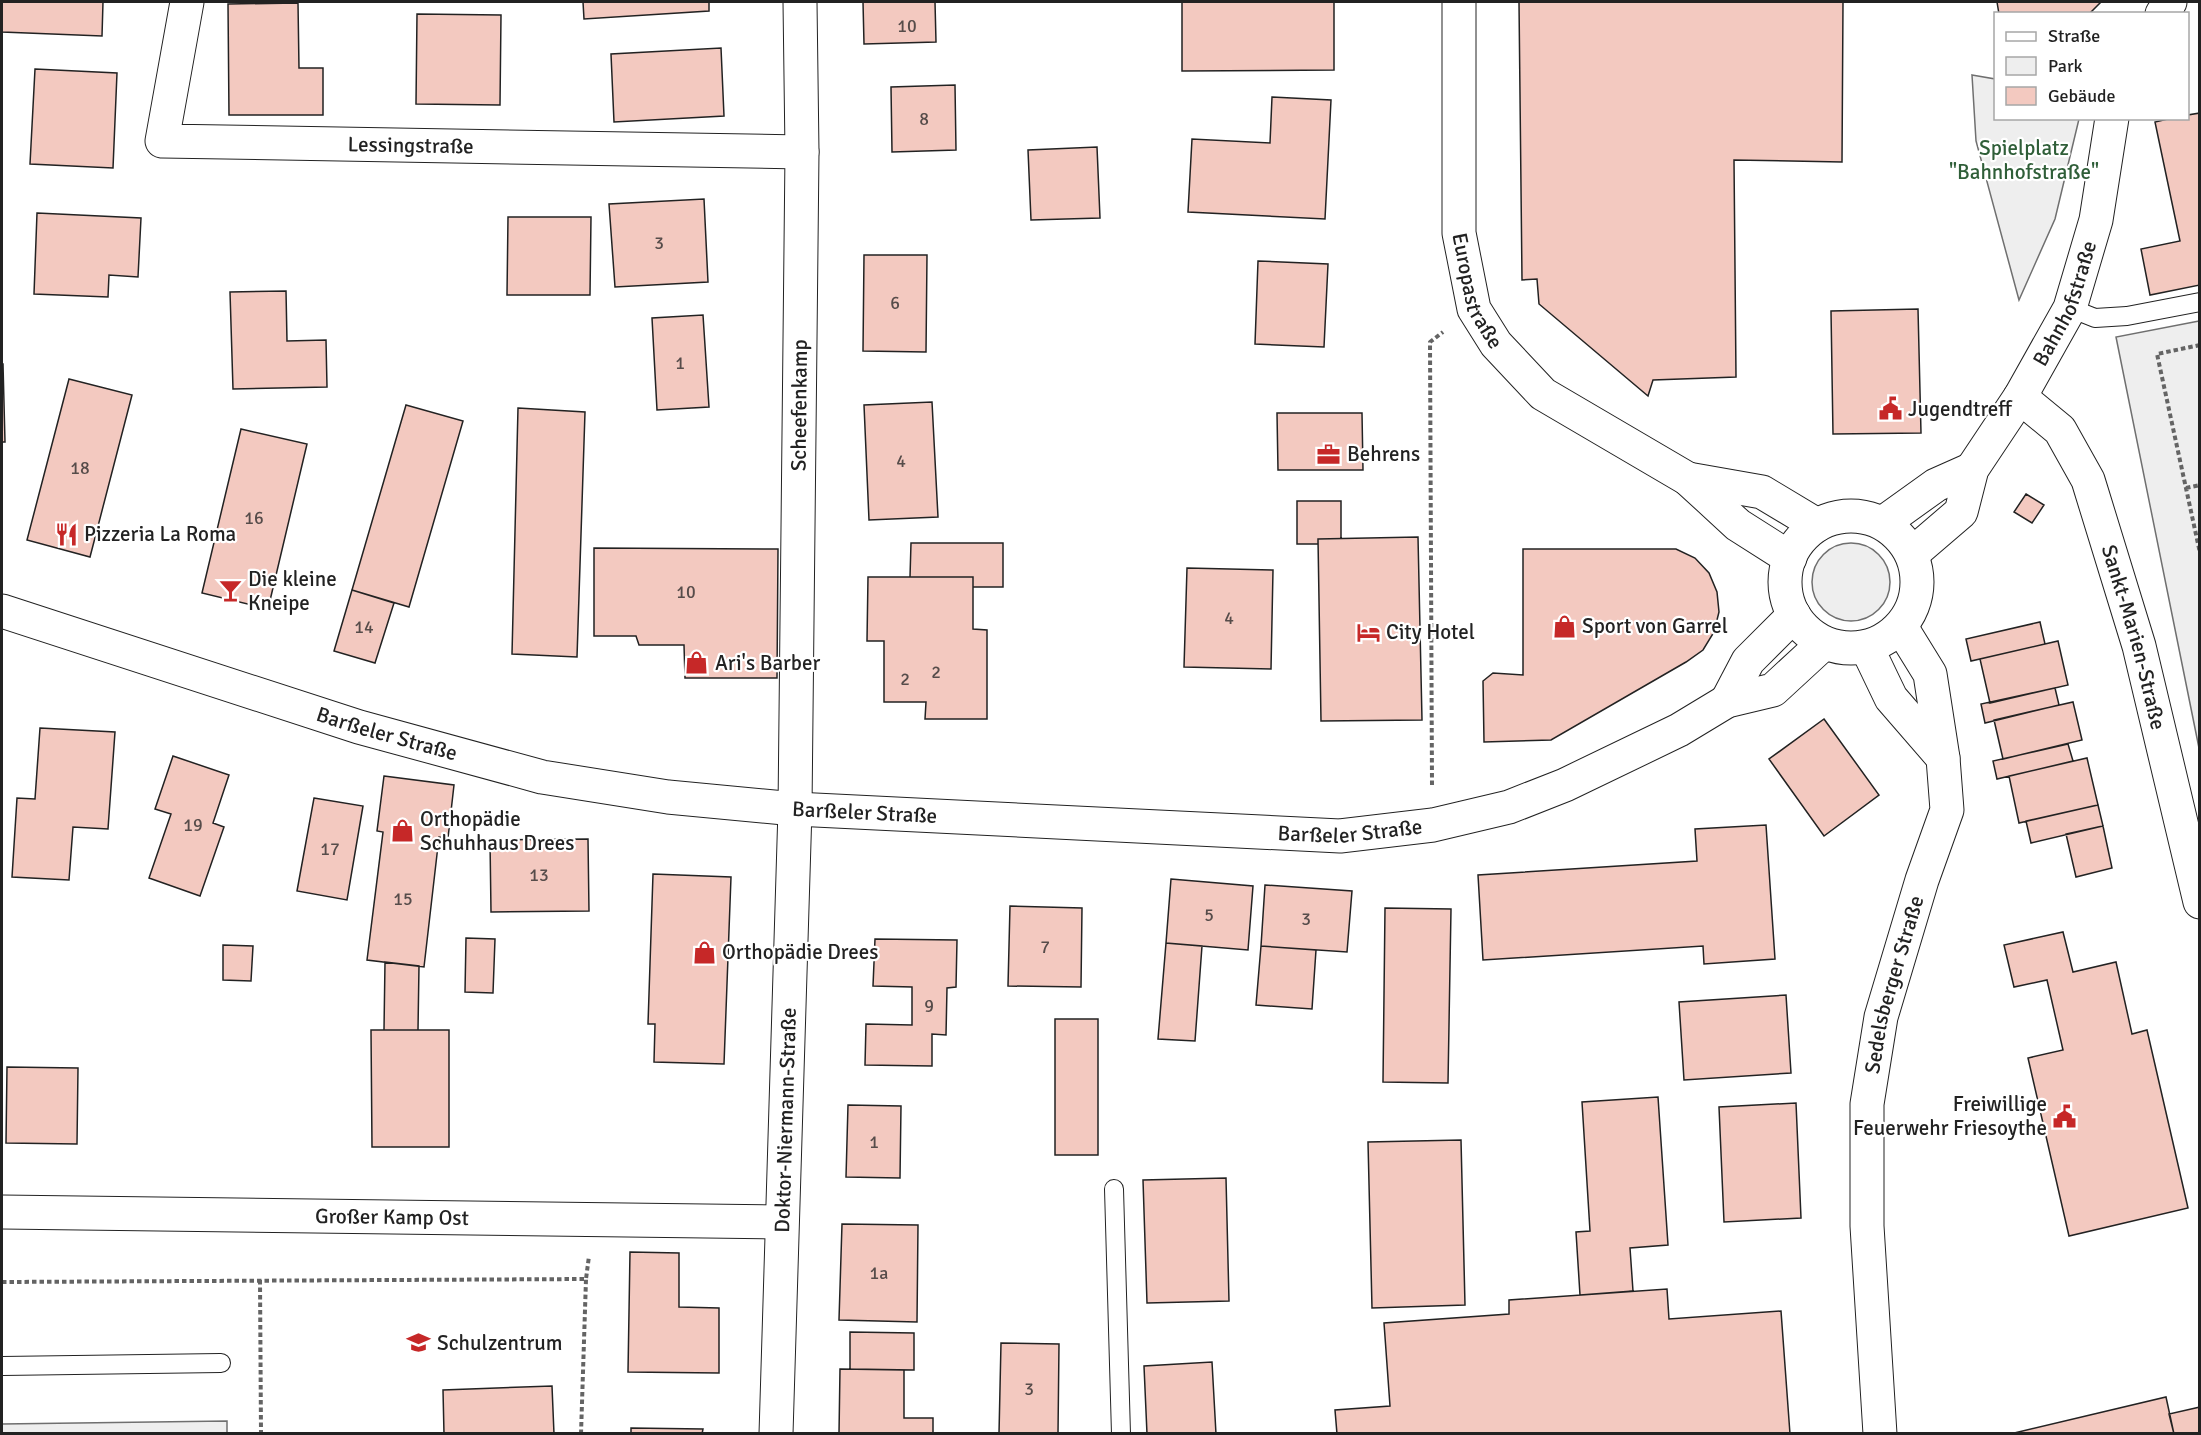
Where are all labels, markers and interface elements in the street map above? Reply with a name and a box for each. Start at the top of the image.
legend [1994,12,2189,120]
house number: 10 [897,15,917,37]
text: Straße [2048,25,2100,47]
text: Park [2048,55,2083,77]
text: Gebäude [2048,85,2116,107]
house number: 8 [919,108,929,130]
street label: Lessingstraße [347,131,474,159]
park label: Spielplatz "Bahnhofstraße" [1949,135,2099,185]
street label: Europastraße [1446,231,1509,353]
house number: 3 [654,232,664,254]
street label: Bahnhofstraße [2027,238,2102,371]
house number: 6 [890,292,900,314]
street label: Scheefenkamp [786,339,813,471]
house number: 1 [675,352,685,374]
public building icon: Jugendtreff [1877,396,1903,422]
place label: Jugendtreff [1908,396,2013,422]
office icon: Behrens [1316,441,1342,467]
place label: Behrens [1347,441,1420,467]
house number: 4 [896,450,906,472]
house number: 18 [70,457,90,479]
house number: 16 [244,507,264,529]
restaurant icon: Pizzeria La Roma [53,521,79,547]
place label: Pizzeria La Roma [84,521,236,547]
street label: Sankt-Marien-Straße [2096,542,2171,732]
place label: Die kleine Kneipe [248,566,337,616]
bar icon: Die kleine Kneipe [217,578,243,604]
house number: 10 [676,581,696,603]
house number: 4 [1224,607,1234,629]
shop icon: Sport von Garrel [1551,613,1577,639]
place label: Sport von Garrel [1582,613,1728,639]
house number: 14 [354,616,374,638]
hotel icon: City Hotel [1355,619,1381,645]
place label: City Hotel [1386,619,1475,645]
shop icon: Ari's Barber [684,650,710,676]
place label: Ari's Barber [715,650,820,676]
house number: 2 [931,661,941,683]
house number: 2 [900,668,910,690]
street label: Barßeler Straße [313,701,460,766]
street label: Barßeler Straße [792,796,938,829]
place label: Orthopädie Schuhhaus Drees [420,806,574,856]
street label: Barßeler Straße [1277,813,1424,849]
house number: 19 [183,814,203,836]
shop icon: Orthopädie Schuhhaus Drees [389,818,415,844]
house number: 17 [320,838,340,860]
house number: 13 [529,864,549,886]
house number: 15 [393,888,413,910]
street label: Sedelsberger Straße [1859,892,1930,1075]
house number: 5 [1204,904,1214,926]
house number: 3 [1301,908,1311,930]
house number: 7 [1040,936,1050,958]
shop icon: Orthopädie Drees [691,939,717,965]
place label: Orthopädie Drees [722,939,878,965]
house number: 9 [924,995,934,1017]
street label: Doktor-Niermann-Straße [769,1007,802,1233]
place label: Freiwillige Feuerwehr Friesoythe [1853,1091,2047,1141]
public building icon: Freiwillige Feuerwehr Friesoythe [2052,1103,2078,1129]
house number: 1 [869,1131,879,1153]
street label: Großer Kamp Ost [315,1203,469,1231]
house number: 1a [870,1262,888,1284]
school or university icon: Schulzentrum [406,1330,432,1356]
place label: Schulzentrum [437,1330,562,1356]
house number: 3 [1024,1378,1034,1400]

